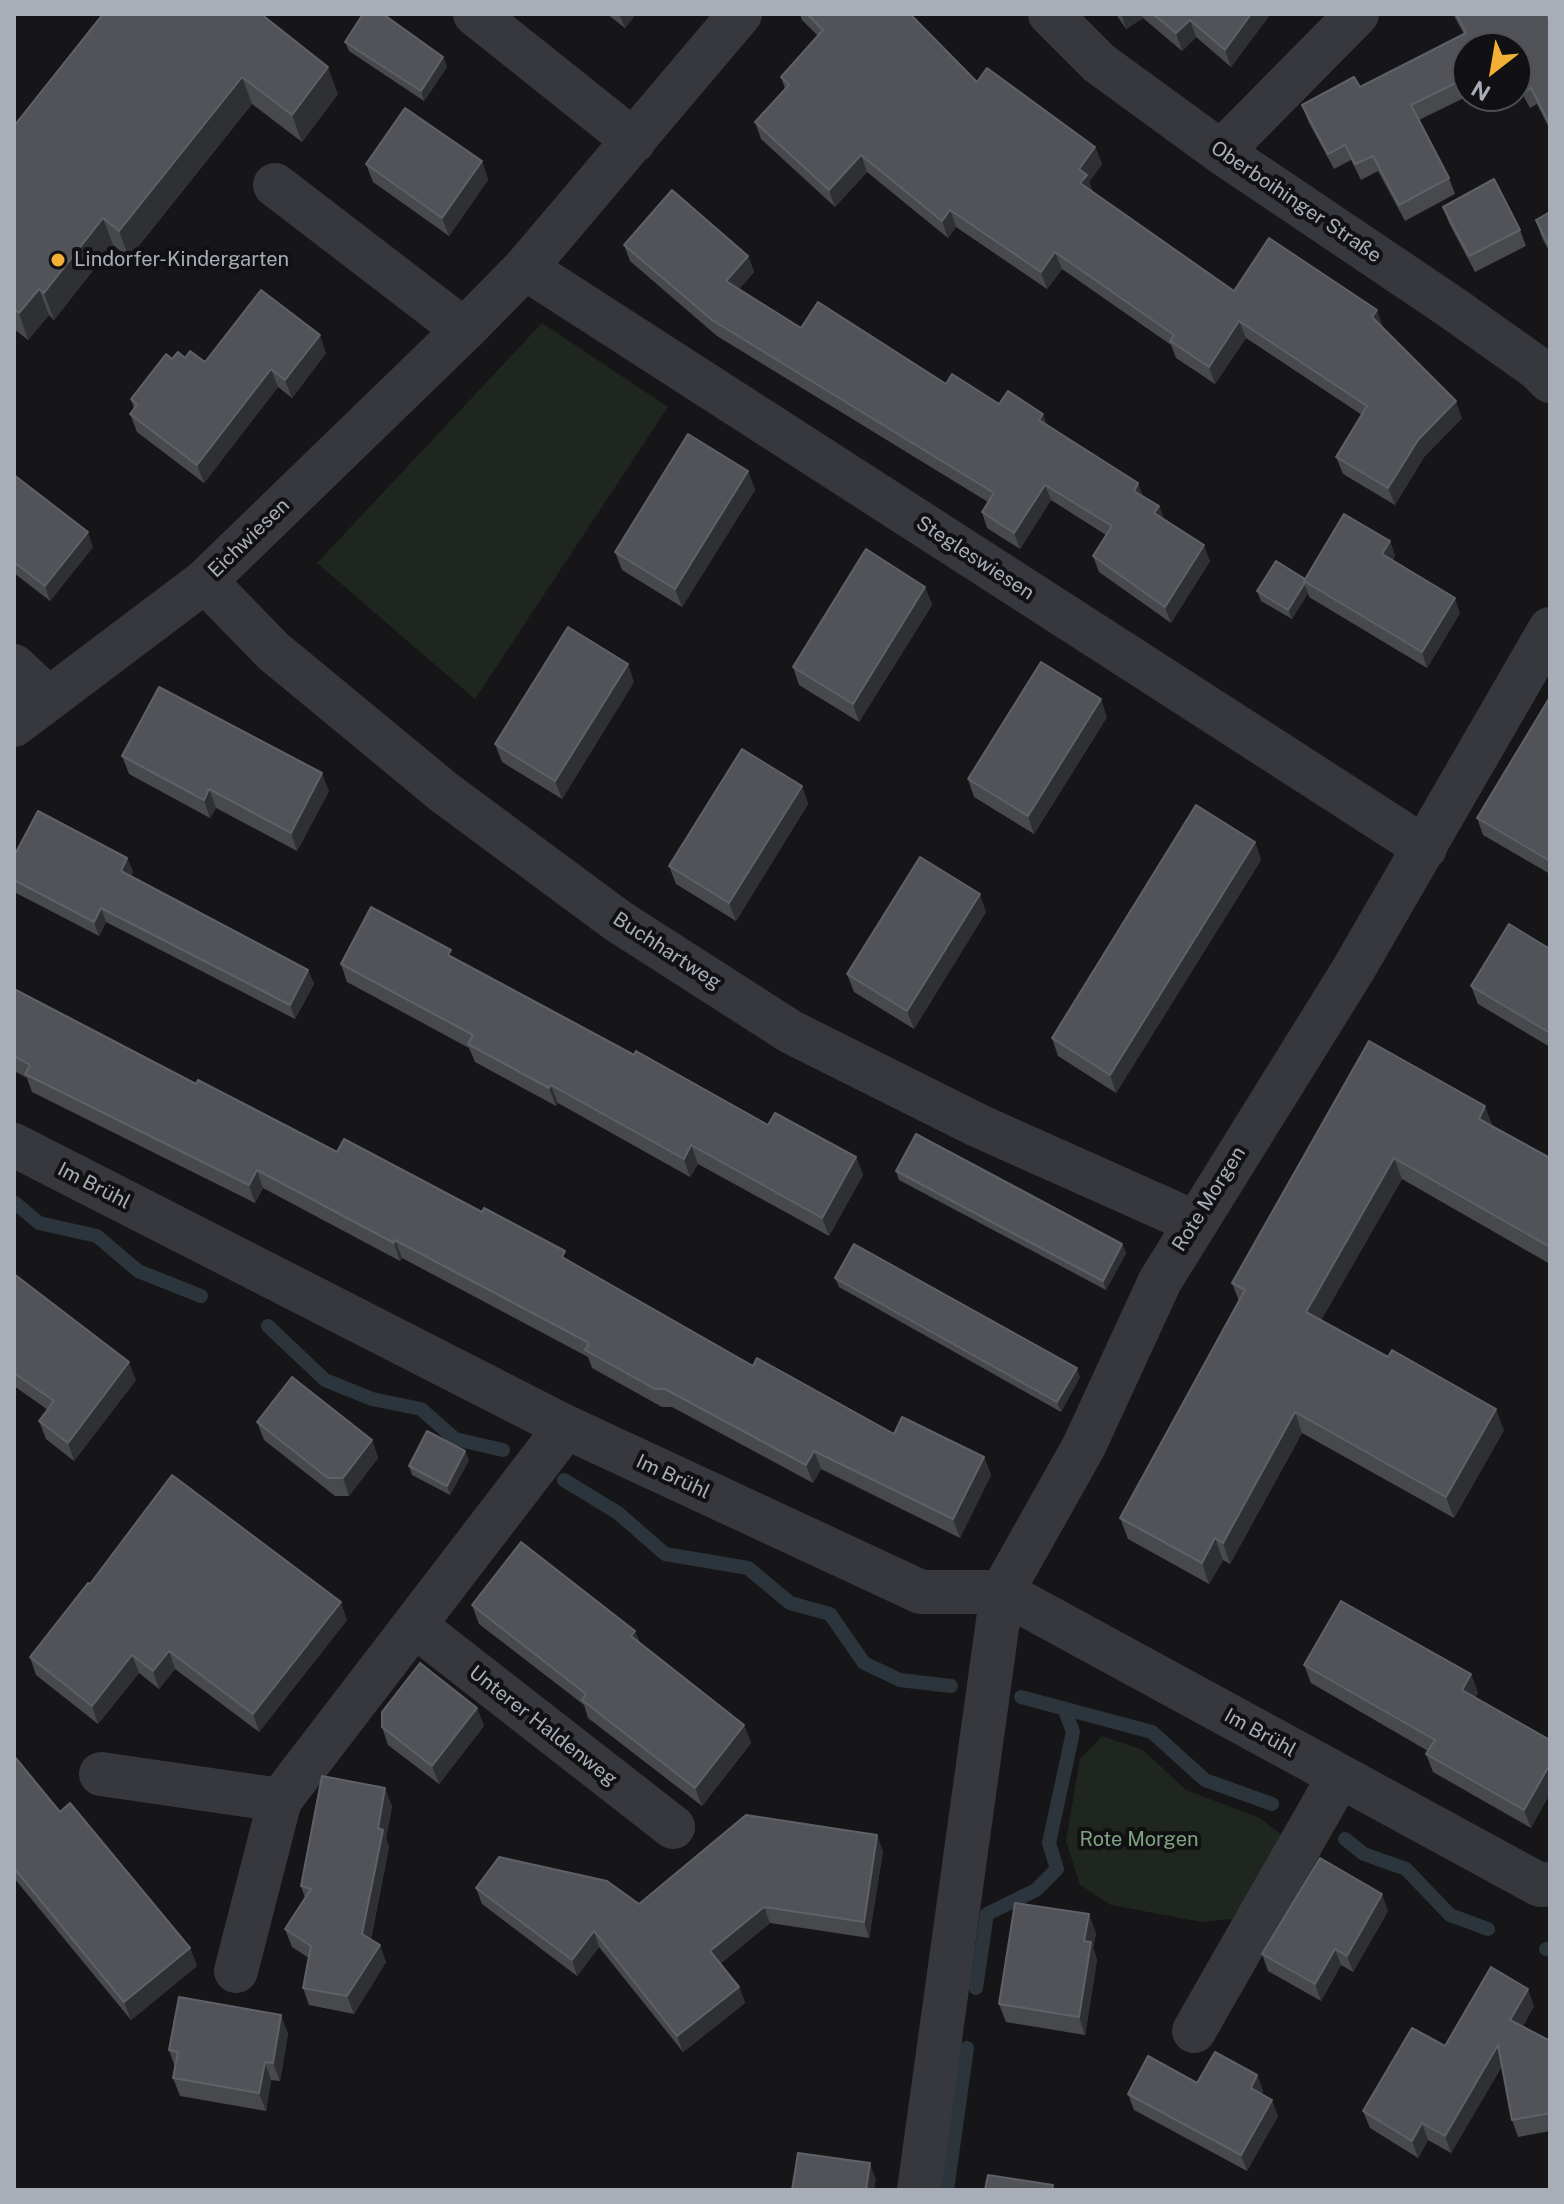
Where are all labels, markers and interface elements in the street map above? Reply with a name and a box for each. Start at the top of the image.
north arrow [1452,32,1532,112]
text: N [1467,75,1495,106]
street label: Oberboihinger Straße [1206,136,1386,268]
place label: Lindorfer-Kindergarten [74,248,289,272]
marker: Lindorfer-Kindergarten [49,251,67,269]
street label: Eichwiesen [203,493,295,583]
street label: Stegleswiesen [911,511,1039,605]
street label: Buchhartweg [608,907,726,995]
street label: Rote Morgen [1167,1142,1251,1256]
street label: Im Brühl [54,1158,134,1214]
street label: Im Brühl [632,1450,714,1504]
street label: Unterer Haldenweg [464,1661,622,1791]
street label: Im Brühl [1220,1704,1300,1762]
park label: Rote Morgen [1079,1828,1199,1852]

